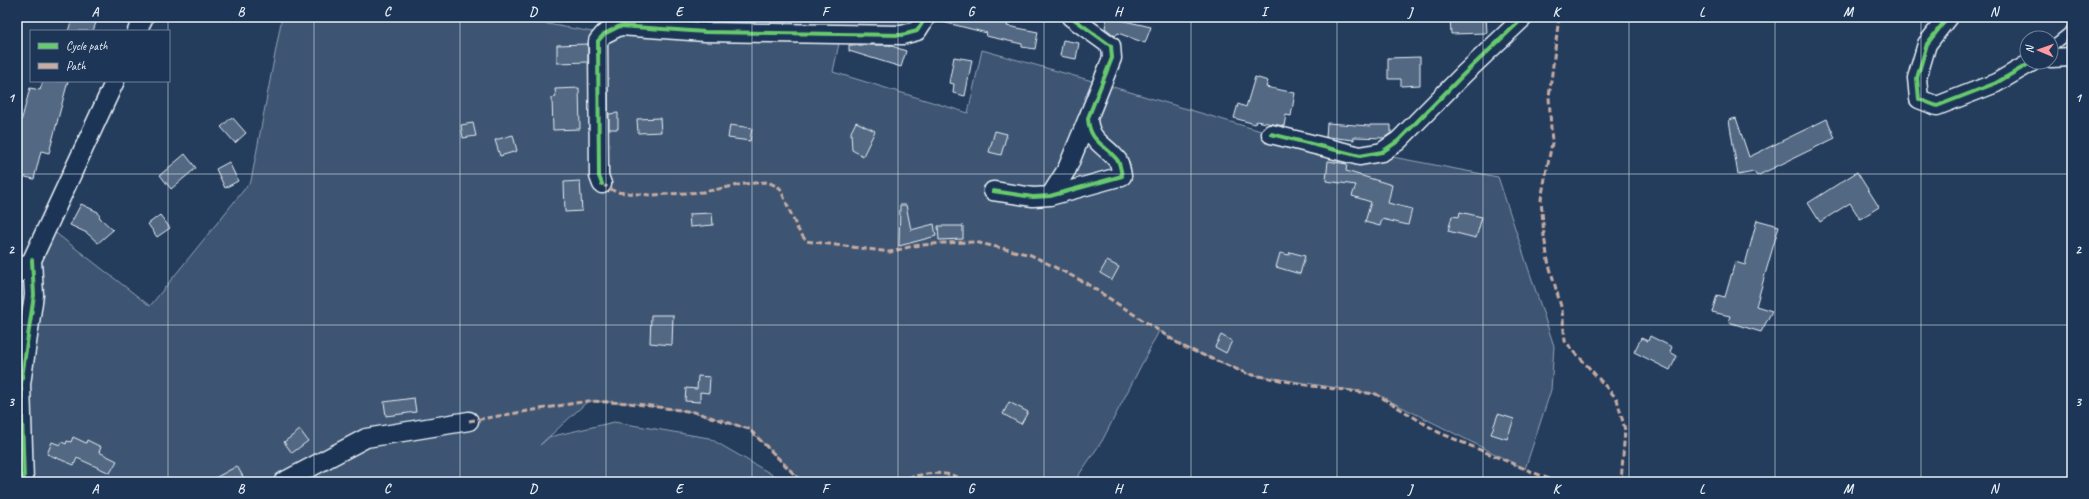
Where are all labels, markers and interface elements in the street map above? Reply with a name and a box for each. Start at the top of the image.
text: A [92,4,100,20]
text: B [238,4,246,20]
text: C [384,4,392,20]
text: D [529,4,538,20]
text: E [676,4,685,20]
text: F [822,4,831,20]
text: G [968,4,976,20]
text: H [1114,4,1124,20]
text: I [1261,4,1270,20]
text: J [1407,4,1414,20]
text: K [1553,4,1563,20]
text: L [1699,4,1706,20]
text: M [1843,4,1854,20]
text: N [1990,4,2001,20]
legend [30,30,170,82]
north arrow [2019,30,2059,70]
text: Cycle path [66,38,108,54]
text: N [2022,44,2036,53]
text: Path [66,58,86,74]
text: 1 [8,90,16,106]
text: 1 [2075,90,2083,106]
text: 2 [8,242,15,258]
text: 2 [2075,242,2082,258]
text: 3 [8,394,15,410]
text: 3 [2075,394,2082,410]
text: A [92,481,100,497]
text: B [238,481,246,497]
text: C [384,481,392,497]
text: D [529,481,538,497]
text: E [676,481,685,497]
text: F [822,481,831,497]
text: G [968,481,976,497]
text: H [1114,481,1124,497]
text: I [1261,481,1270,497]
text: J [1407,481,1414,497]
text: K [1553,481,1563,497]
text: L [1699,481,1706,497]
text: M [1843,481,1854,497]
text: N [1990,481,2001,497]

